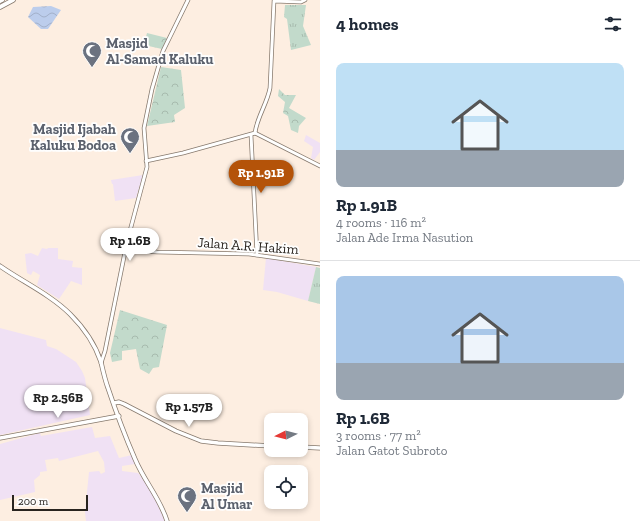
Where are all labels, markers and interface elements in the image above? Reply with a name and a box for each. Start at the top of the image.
icon: filters [602,13,624,35]
text: 4 homes [336,14,399,34]
place label: Masjid Al-Samad Kaluku [106,35,213,68]
mosque icon: Masjid Al-Samad Kaluku [81,40,103,68]
icon: home [444,89,516,161]
place label: Masjid Ijabah Kaluku Bodoa [30,121,116,154]
mosque icon: Masjid Ijabah Kaluku Bodoa [119,126,141,154]
pin: Rp 1.91B [220,160,302,194]
text: Rp 1.91B [238,165,284,180]
text: Rp 1.91B [336,195,397,215]
text: 4 rooms · 116 m² [336,215,426,230]
pin: Rp 1.6B [93,228,167,262]
text: Jalan Ade Irma Nasution [336,230,473,245]
text: Rp 1.6B [109,233,151,248]
street label: Jalan A.R. Hakim [197,234,299,258]
icon: home [444,302,516,374]
pin: Rp 2.56B [17,385,99,419]
text: Rp 2.56B [33,390,83,405]
pin: Rp 1.57B [148,394,230,428]
text: Rp 1.57B [165,399,213,414]
text: Rp 1.6B [336,408,390,428]
north arrow [264,413,308,457]
map controls [264,413,308,509]
text: 3 rooms · 77 m² [336,428,421,443]
text: Jalan Gatot Subroto [336,443,447,458]
button: locate [264,465,308,509]
place label: Masjid Al Umar [201,480,252,513]
mosque icon: Masjid Al Umar [176,485,198,513]
scale bar [12,493,88,512]
text: 200 m [18,495,48,508]

